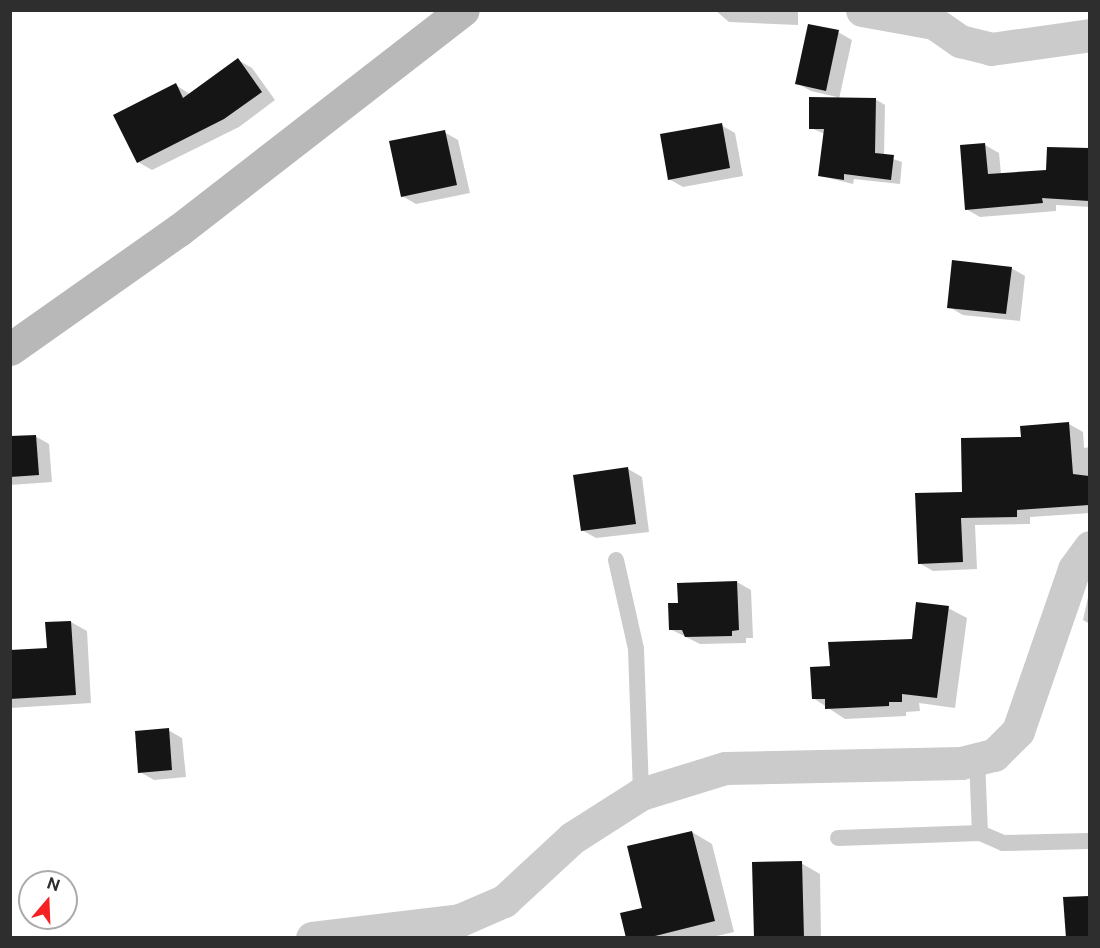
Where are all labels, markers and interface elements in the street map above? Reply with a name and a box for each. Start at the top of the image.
north arrow [18,870,78,930]
text: N [44,873,62,895]

